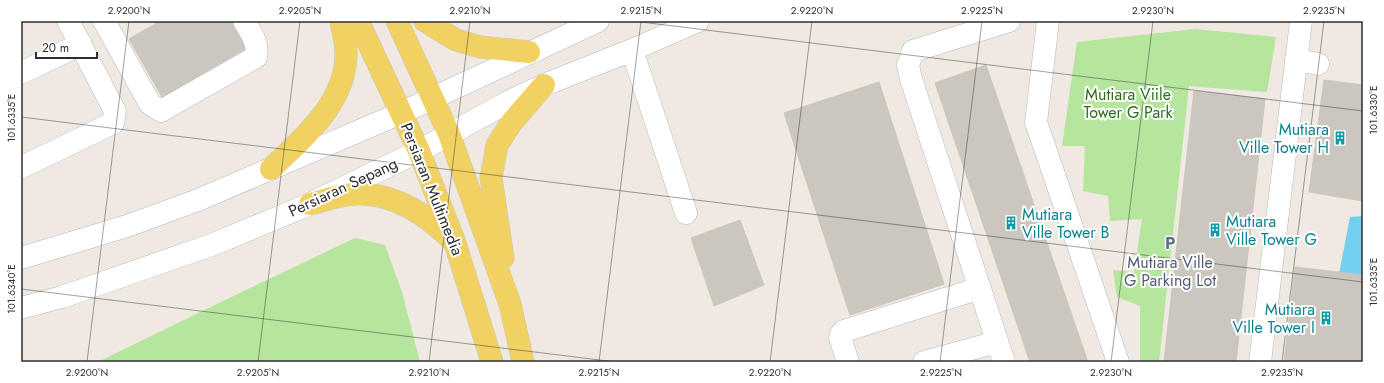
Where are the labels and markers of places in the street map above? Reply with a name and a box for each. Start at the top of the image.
place label: Mutiara Ville Tower H [1239,118,1329,159]
building icon: Mutiara Ville Tower H [1332,130,1348,146]
place label: Mutiara Ville Tower B [1022,203,1110,244]
place label: Mutiara Ville Tower G [1226,210,1317,251]
building icon: Mutiara Ville Tower B [1003,215,1019,231]
building icon: Mutiara Ville Tower G [1207,222,1223,238]
parking icon: Mutiara Ville G Parking Lot [1162,235,1178,251]
place label: Mutiara Ville G Parking Lot [1124,251,1216,292]
place label: Mutiara Ville Tower I [1232,298,1315,339]
building icon: Mutiara Ville Tower I [1318,310,1334,326]

